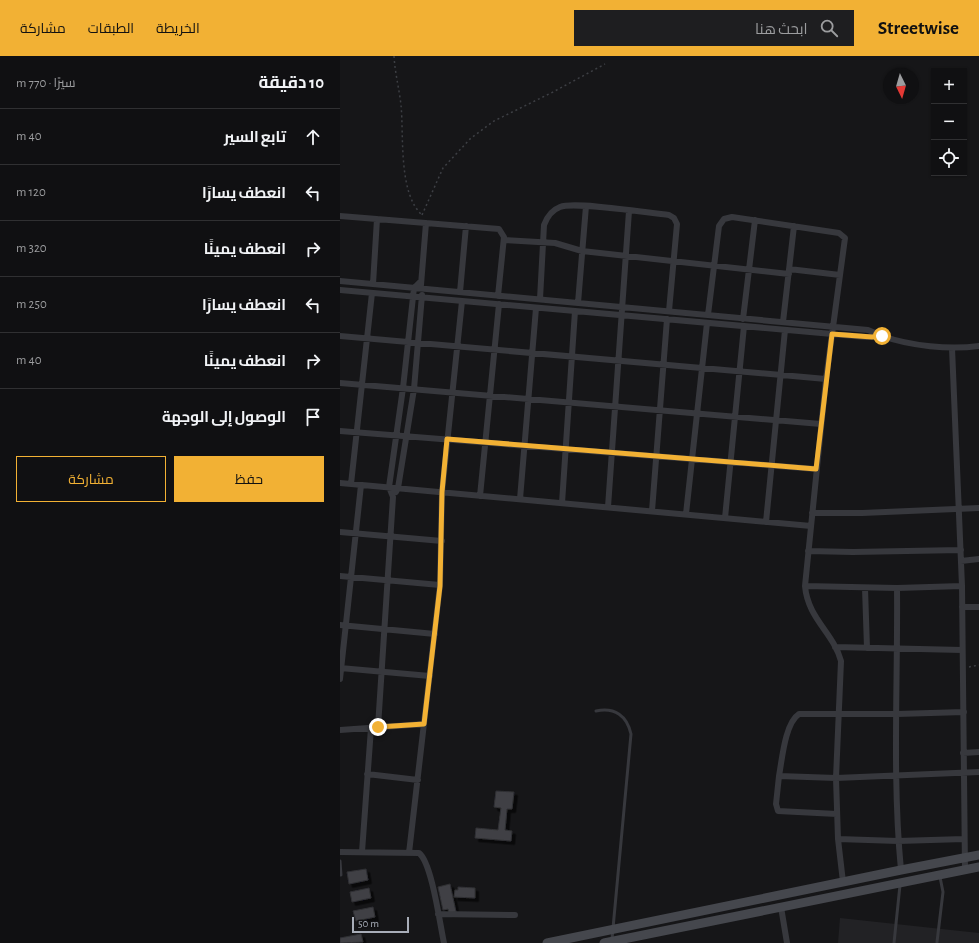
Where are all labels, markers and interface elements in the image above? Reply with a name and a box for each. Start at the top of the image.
search box [574,10,854,46]
icon: search [818,17,840,39]
text: Streetwise [878,19,959,38]
text: مشاركة [20,22,66,36]
text: الطبقات [88,22,134,36]
text: الخريطة [156,22,200,36]
text: ابحث هنا [755,22,808,37]
north arrow [883,68,919,104]
map controls [931,68,967,176]
button: + [931,68,967,104]
text: 10 دقيقة [258,74,324,91]
text: سيرًا · 770 m [16,77,76,90]
button: − [931,104,967,140]
icon: ahead [302,126,324,148]
text: 40 m [16,130,42,143]
text: تابع السير [224,130,286,145]
button: locate [931,140,967,176]
icon: left [302,182,324,204]
text: 120 m [16,186,46,199]
text: انعطف يسارًا [202,186,286,201]
icon: right [302,238,324,260]
text: 320 m [16,242,47,255]
text: انعطف يمينًا [204,242,286,257]
icon: left [302,294,324,316]
text: 250 m [16,298,47,311]
text: انعطف يسارًا [202,298,286,313]
route start [873,327,891,345]
icon: right [302,350,324,372]
text: 40 m [16,354,42,367]
text: انعطف يمينًا [204,354,286,369]
icon: arrive [302,406,324,428]
text: الوصول إلى الوجهة [162,410,286,425]
button: مشاركة [16,456,166,502]
button: حفظ [174,456,324,502]
route end [369,718,387,736]
scale bar [352,915,409,934]
text: 50 m [358,918,379,929]

